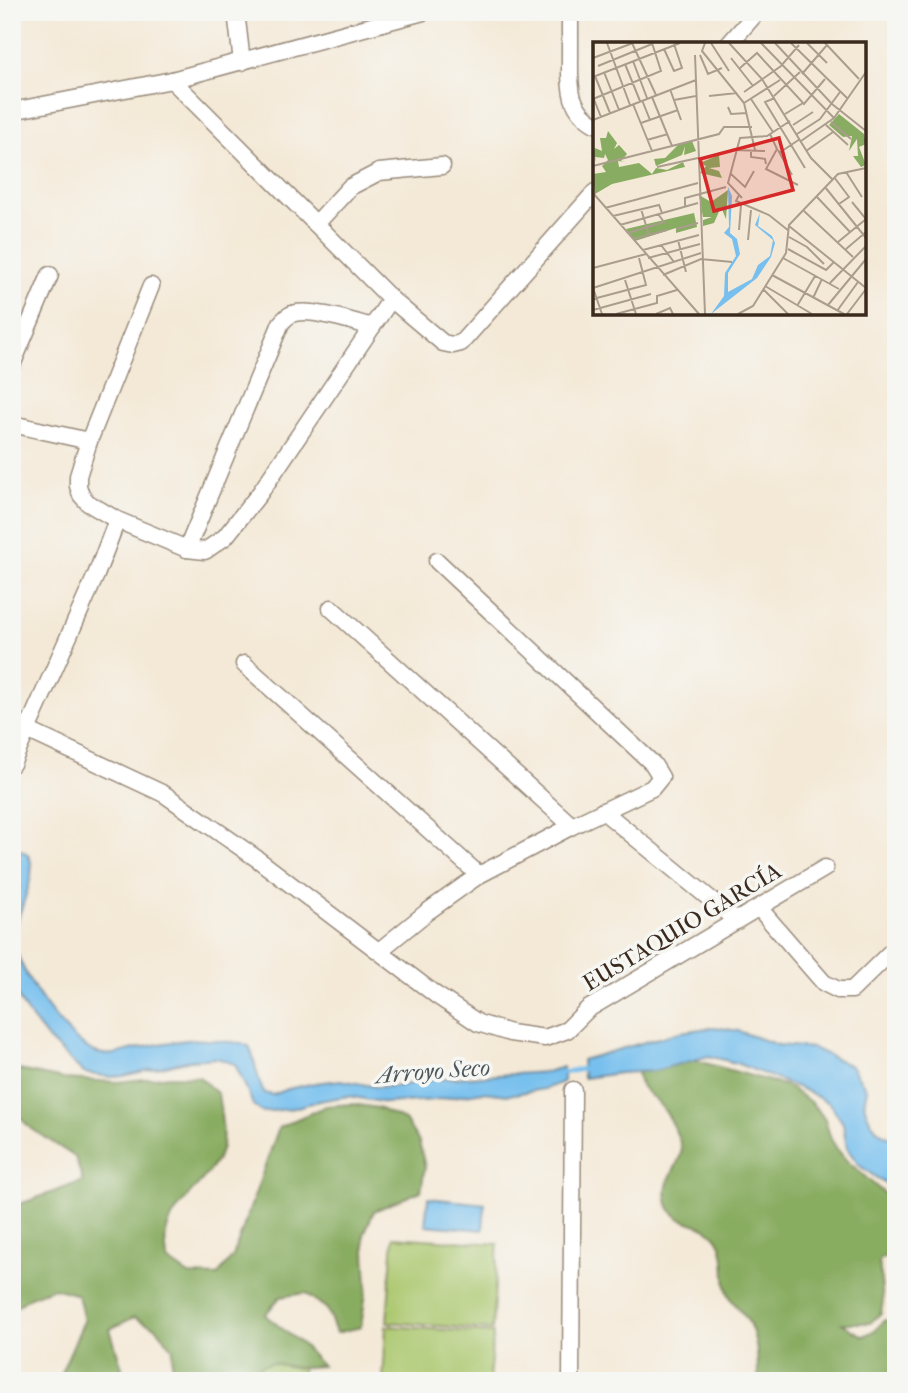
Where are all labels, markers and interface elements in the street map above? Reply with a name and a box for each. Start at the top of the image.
inset map [593,42,866,315]
street label: EUSTAQUIO GARCÍA [578,856,787,997]
water label: Arroyo Seco [372,1053,491,1089]

